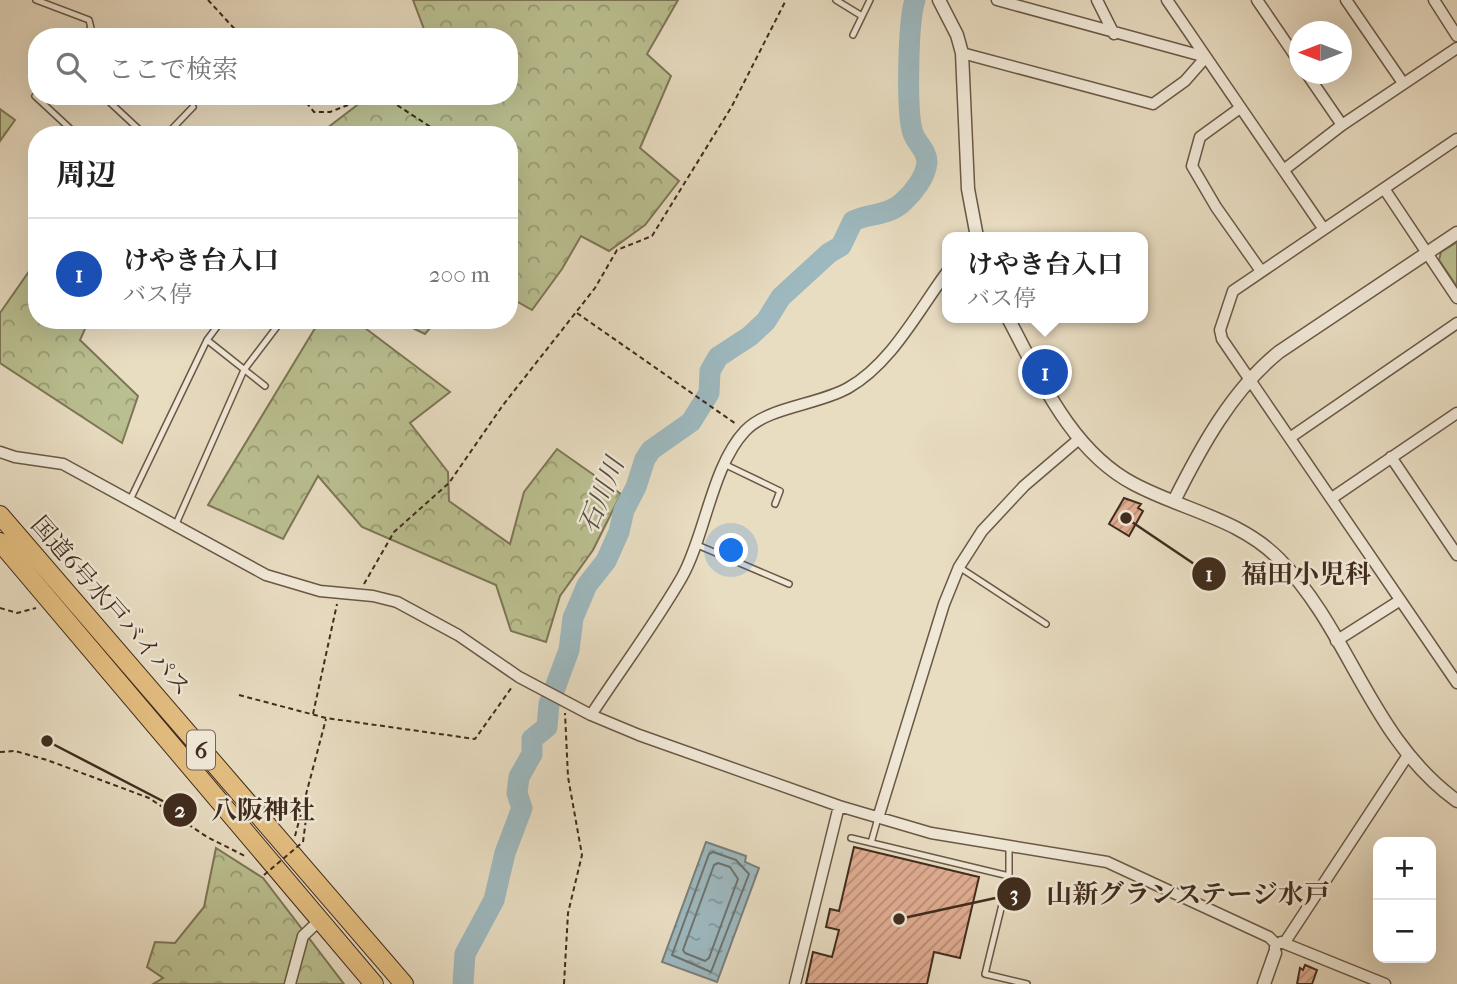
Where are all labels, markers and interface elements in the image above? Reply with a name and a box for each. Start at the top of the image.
north arrow [1289,21,1352,84]
search box [28,28,518,105]
icon: search [52,48,90,86]
text: ここで検索 [108,54,238,85]
text: 周辺 [56,158,116,193]
popup [942,232,1148,323]
text: けやき台入口 [123,245,279,276]
text: けやき台入口 [967,249,1123,280]
text: 1 [75,261,83,288]
text: 200 m [429,261,490,288]
text: バス停 [123,281,192,308]
text: バス停 [967,285,1036,312]
pin: 1 [1022,346,1068,398]
water label: 石川川 [572,450,632,537]
street label: 国道6号水戸バイパス [25,511,197,701]
your location [714,533,748,567]
callout: 福田小児科 [1192,550,1385,597]
text: 福田小児科 [1241,559,1371,590]
text: 1 [1205,562,1213,586]
road number: 6 [187,730,215,770]
callout: 八阪神社 [162,787,329,834]
text: 八阪神社 [211,795,315,826]
text: 2 [175,798,186,822]
map controls [1373,837,1436,963]
button: + [1373,837,1436,900]
callout: 山新グランステージ水戸 [996,871,1345,918]
text: 山新グランステージ水戸 [1046,879,1330,910]
text: 3 [1010,882,1018,906]
button: − [1373,900,1436,963]

